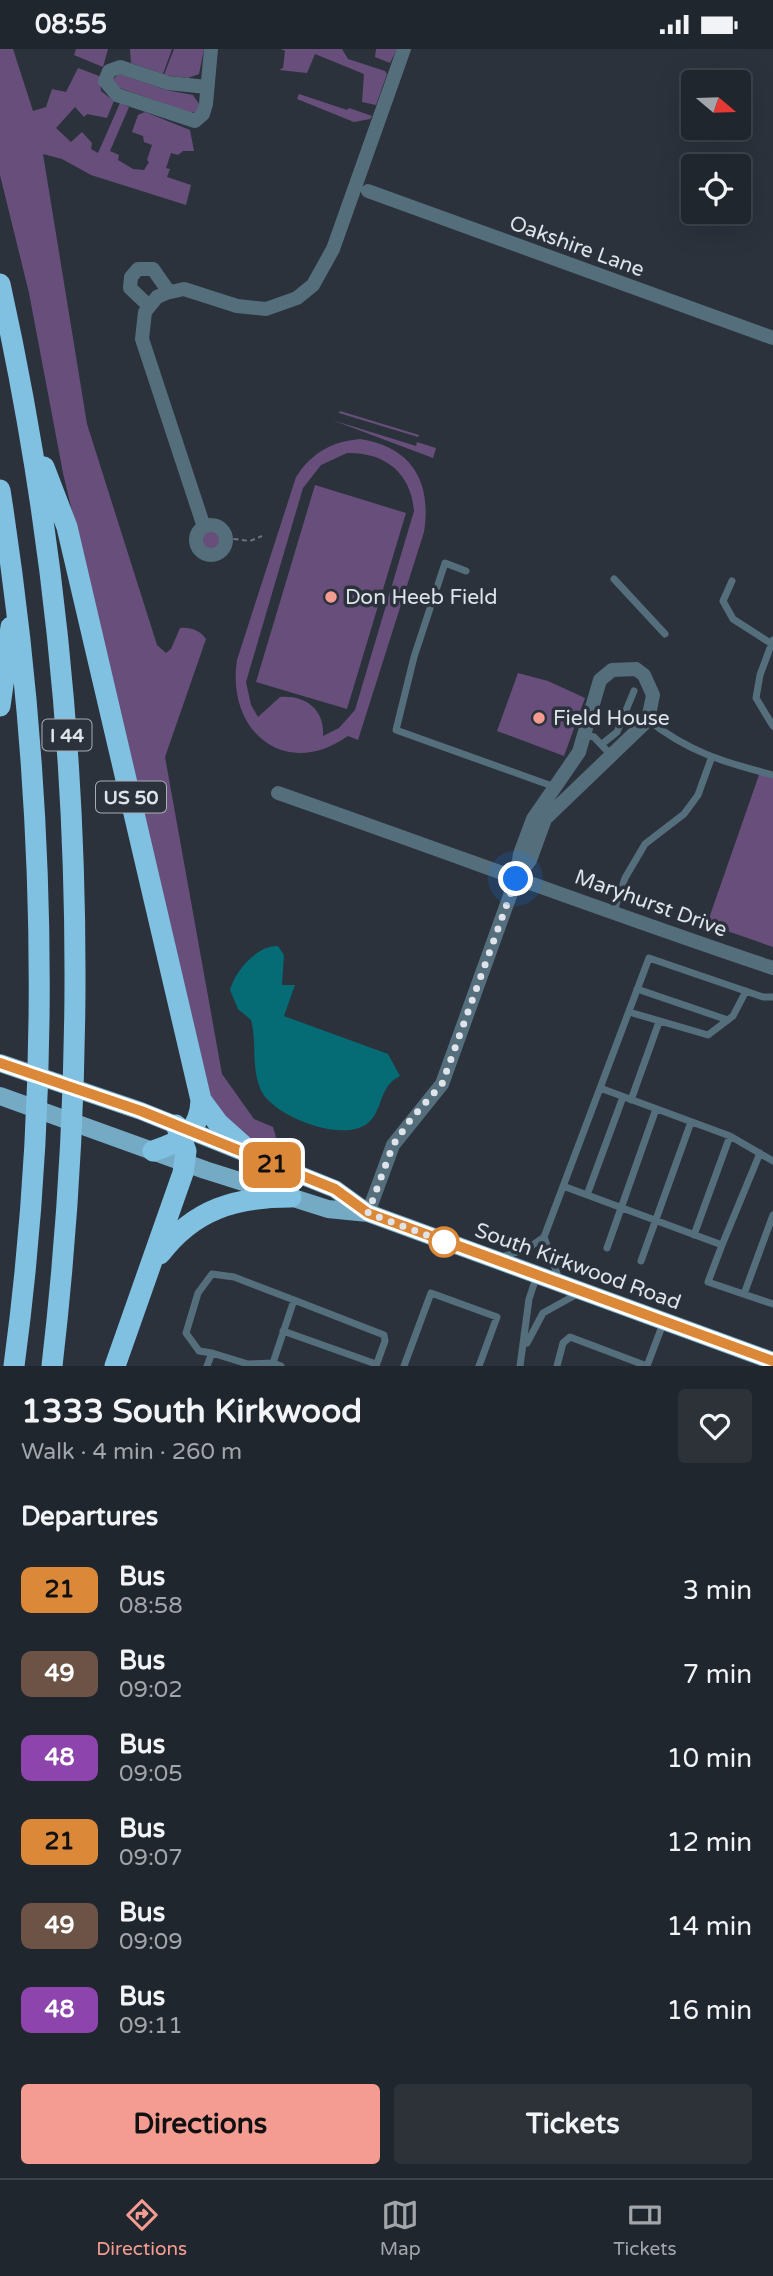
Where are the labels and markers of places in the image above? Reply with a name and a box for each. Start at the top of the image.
place label: Don Heeb Field [345,585,498,610]
marker: Don Heeb Field [323,589,339,605]
place label: Field House [553,706,670,731]
marker: Field House [531,710,547,726]
unlabelled marker [429,1227,459,1257]

